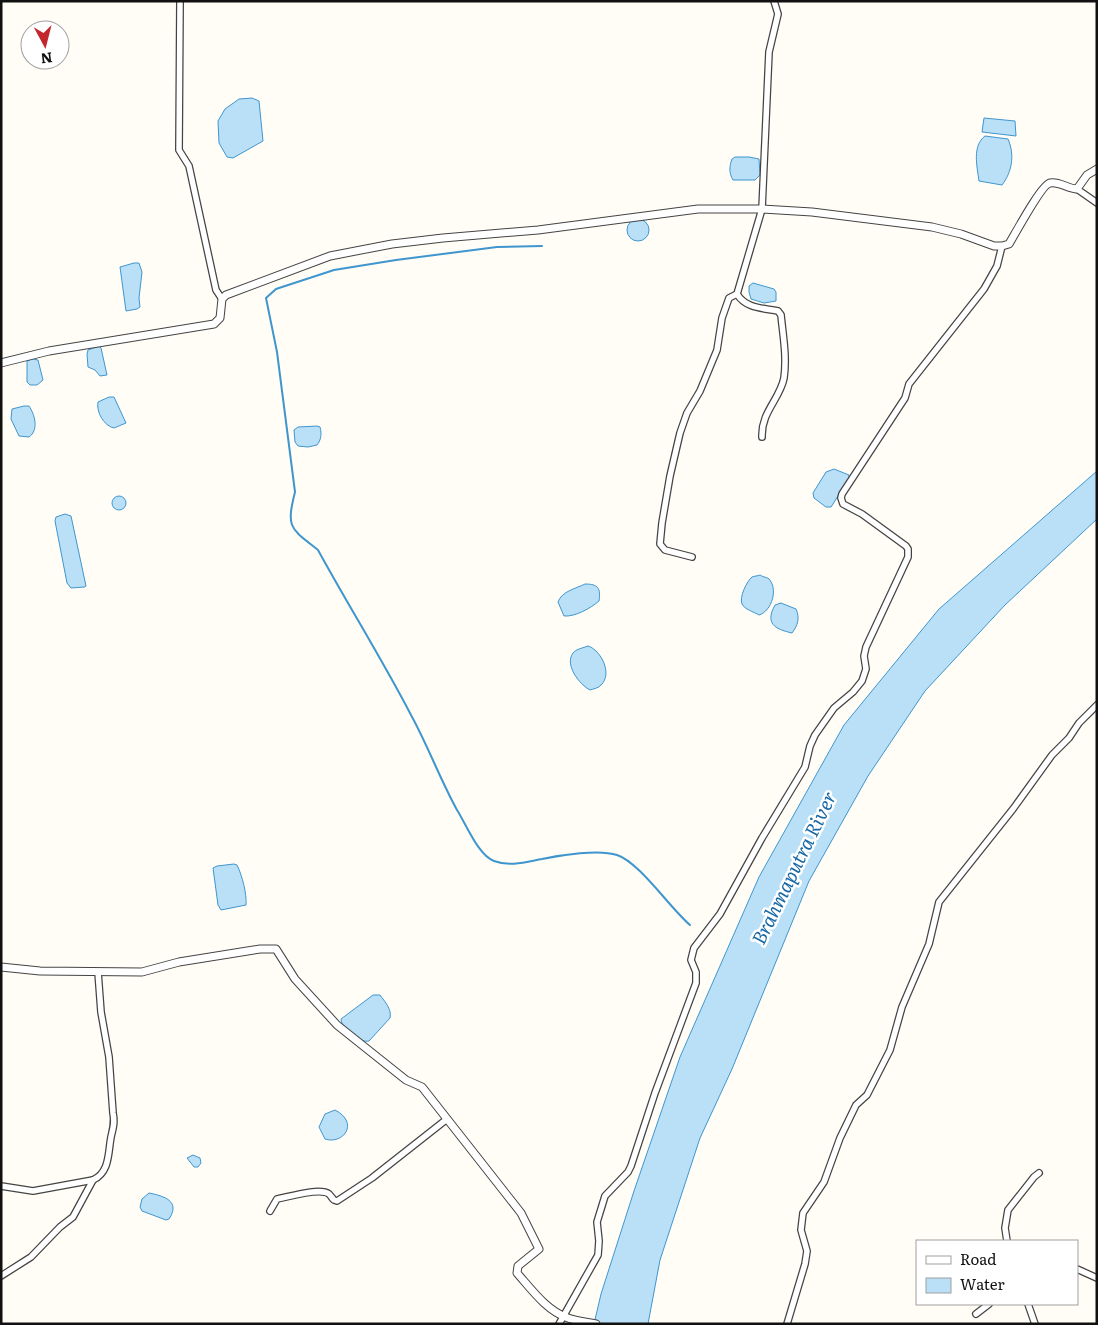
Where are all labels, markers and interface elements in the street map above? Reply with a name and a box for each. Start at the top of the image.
north arrow [20,20,70,70]
text: N [39,48,54,70]
water label: Brahmaputra River [744,786,842,949]
legend [916,1240,1078,1305]
text: Road [960,1247,996,1270]
text: Water [960,1272,1005,1295]

